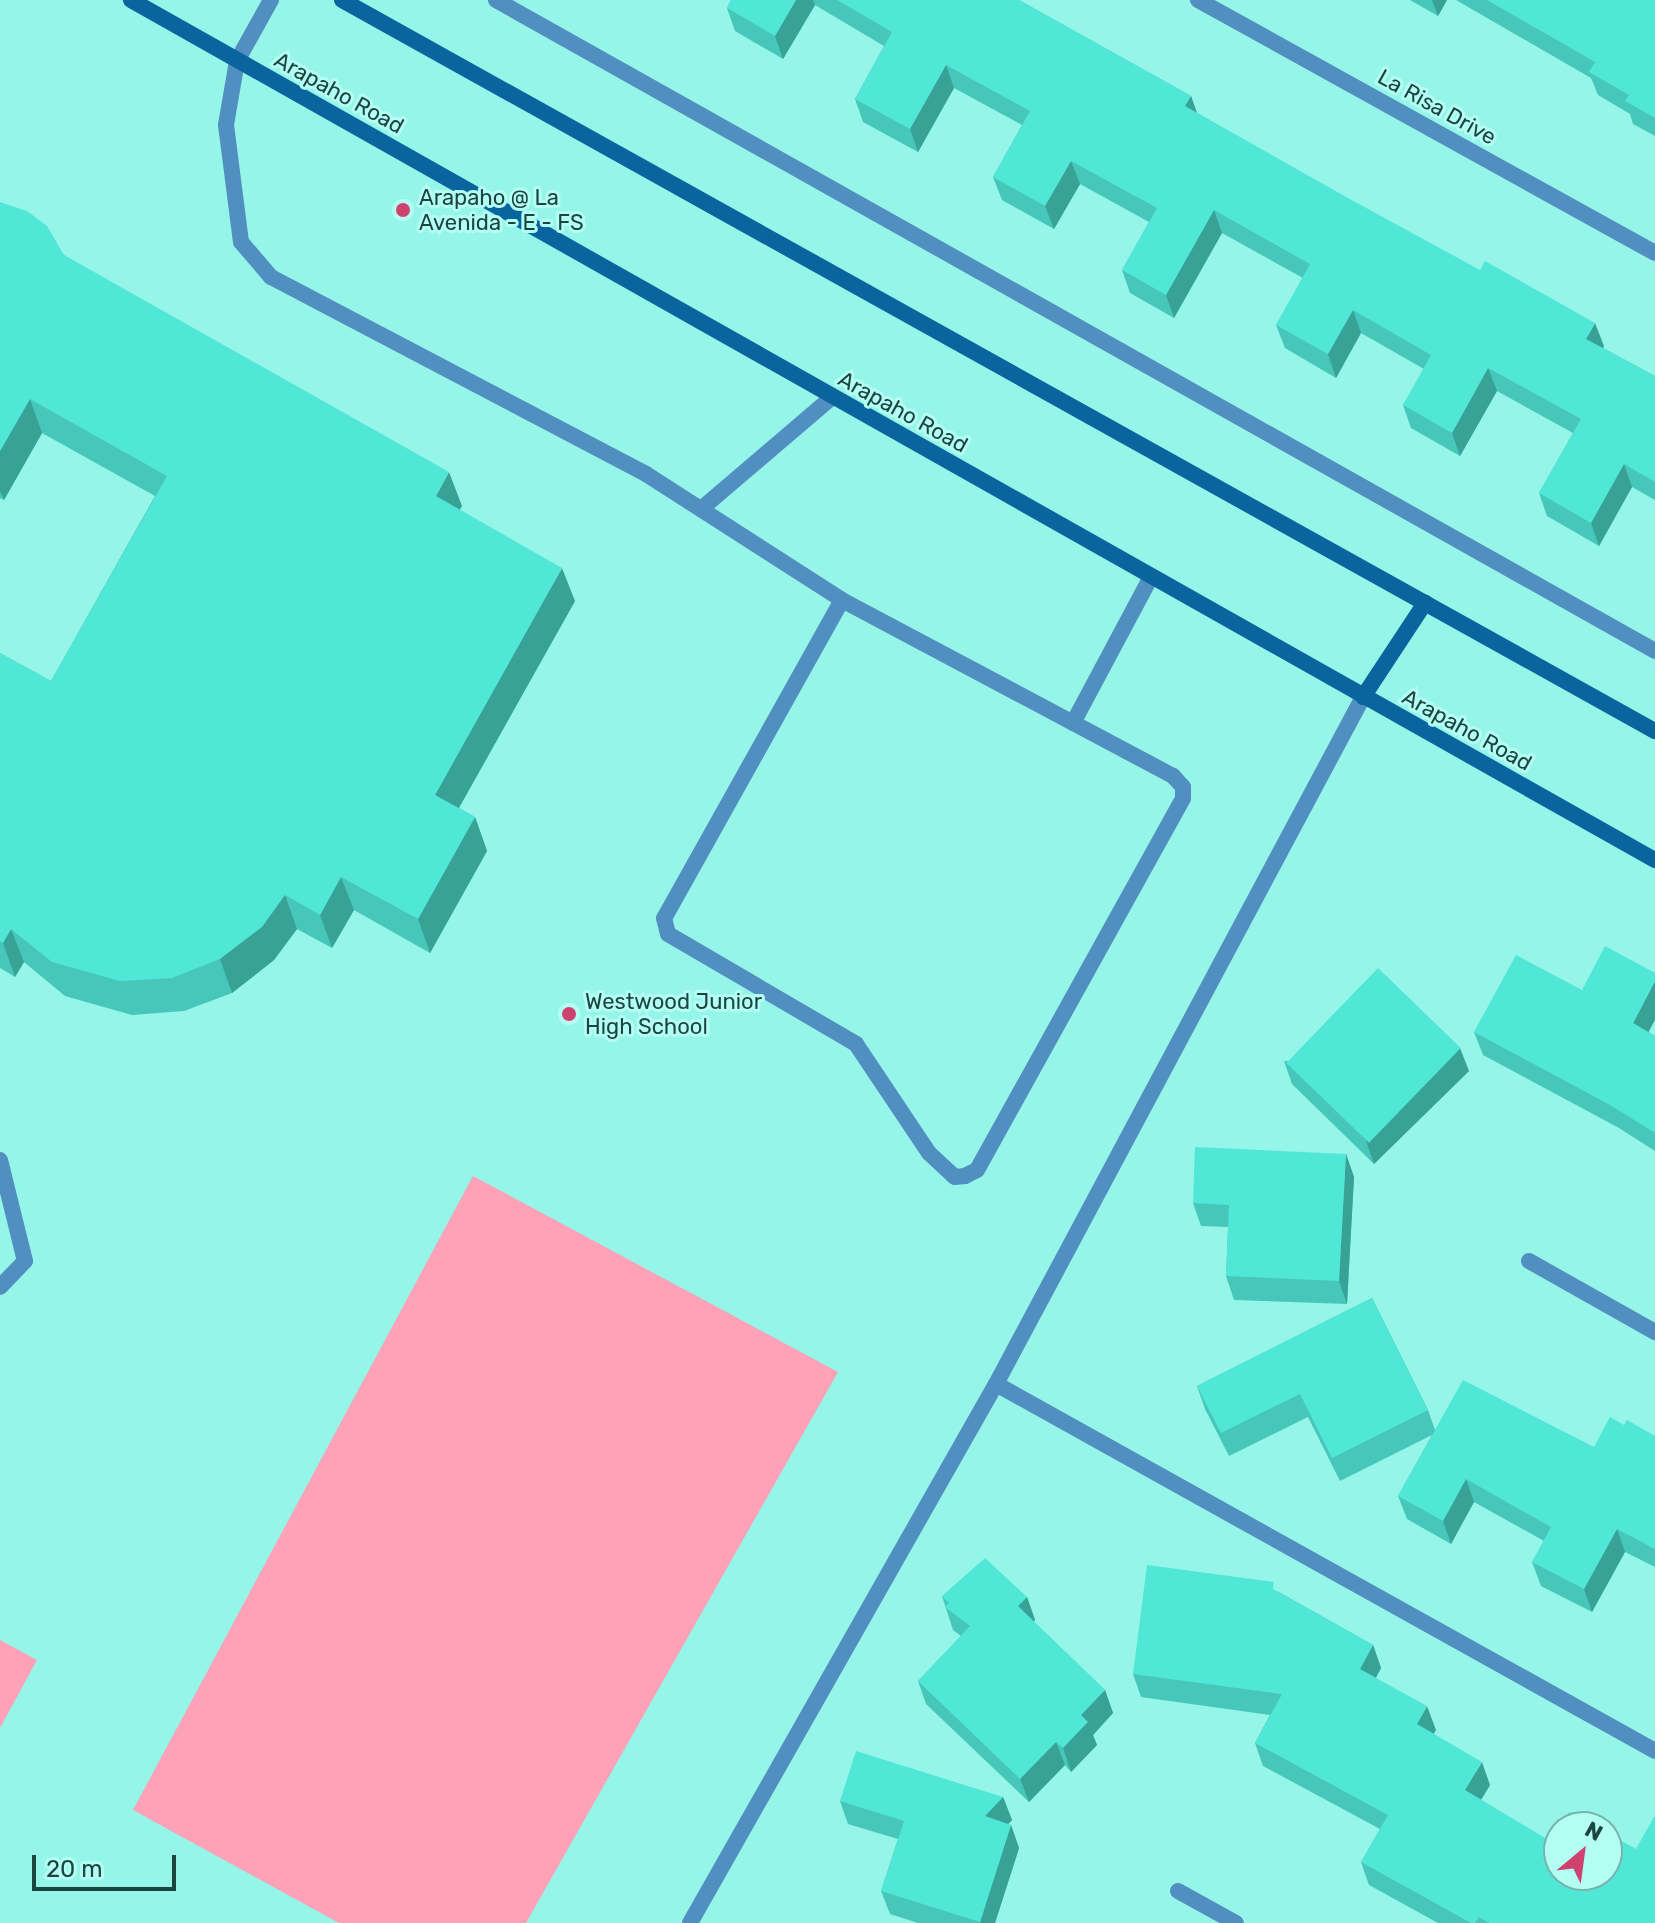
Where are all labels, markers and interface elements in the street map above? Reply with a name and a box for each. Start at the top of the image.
street label: Arapaho Road [270,47,408,139]
street label: La Risa Drive [1373,64,1501,150]
place label: Arapaho @ La Avenida - E - FS [419,184,584,236]
marker: Arapaho @ La Avenida - E - FS [394,201,412,219]
street label: Arapaho Road [834,366,972,458]
street label: Arapaho Road [1398,684,1536,776]
place label: Westwood Junior High School [585,988,762,1040]
marker: Westwood Junior High School [560,1005,578,1023]
north arrow [1543,1811,1623,1891]
text: N [1580,1816,1607,1847]
scale bar [36,1839,180,1889]
text: 20 m [46,1855,103,1883]

